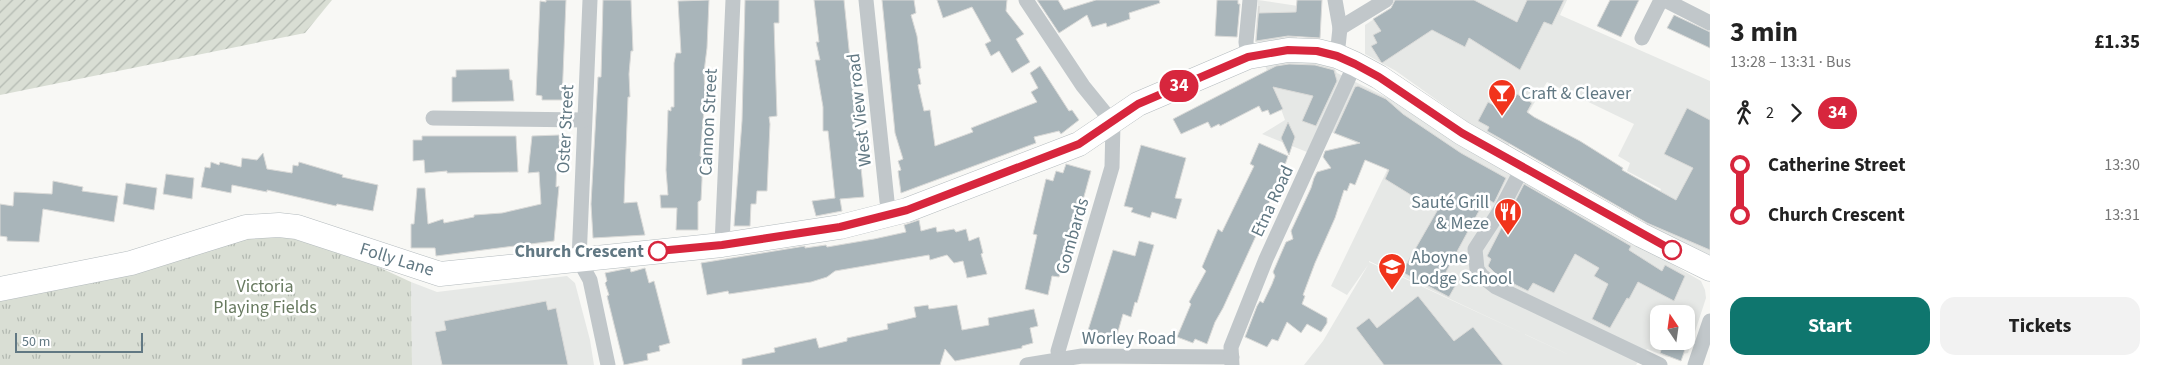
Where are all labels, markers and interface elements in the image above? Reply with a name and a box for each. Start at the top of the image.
text: 3 min [1730,12,1798,52]
text: £1.35 [2094,29,2140,56]
text: 13:28 – 13:31 · Bus [1730,51,1851,73]
street label: West View road [841,52,878,168]
street label: Cannon Street [693,68,724,176]
line badge: 34 [1156,70,1202,102]
text: 34 [1169,73,1189,98]
bar icon: Craft & Cleaver [1487,78,1517,117]
place label: Craft & Cleaver [1521,81,1632,106]
street label: Oster Street [551,84,580,174]
icon: walk [1730,99,1758,127]
icon: forward [1782,99,1810,127]
text: 34 [1828,100,1847,125]
text: 2 [1766,102,1774,124]
text: Catherine Street [1768,152,1905,179]
text: 13:30 [2104,154,2140,176]
street label: Etna Road [1245,161,1300,241]
place label: Sauté Grill & Meze [1411,190,1489,236]
street label: Gombards [1050,195,1095,277]
restaurant icon: Sauté Grill & Meze [1493,197,1523,236]
text: Church Crescent [1768,202,1905,229]
text: 13:31 [2104,204,2140,226]
street label: Folly Lane [357,236,437,283]
place label: Church Crescent [515,239,644,264]
unlabelled marker [1662,240,1682,260]
marker: Church Crescent [648,241,668,261]
place label: Aboyne Lodge School [1411,245,1512,291]
school or university icon: Aboyne Lodge School [1377,252,1407,291]
park label: Victoria Playing Fields [213,274,317,320]
button: Start [1730,297,1930,355]
button: Tickets [1940,297,2140,355]
north arrow [1650,305,1695,350]
map controls [1650,305,1695,350]
street label: Worley Road [1082,326,1176,351]
scale bar [15,330,142,353]
text: 50 m [22,332,50,352]

